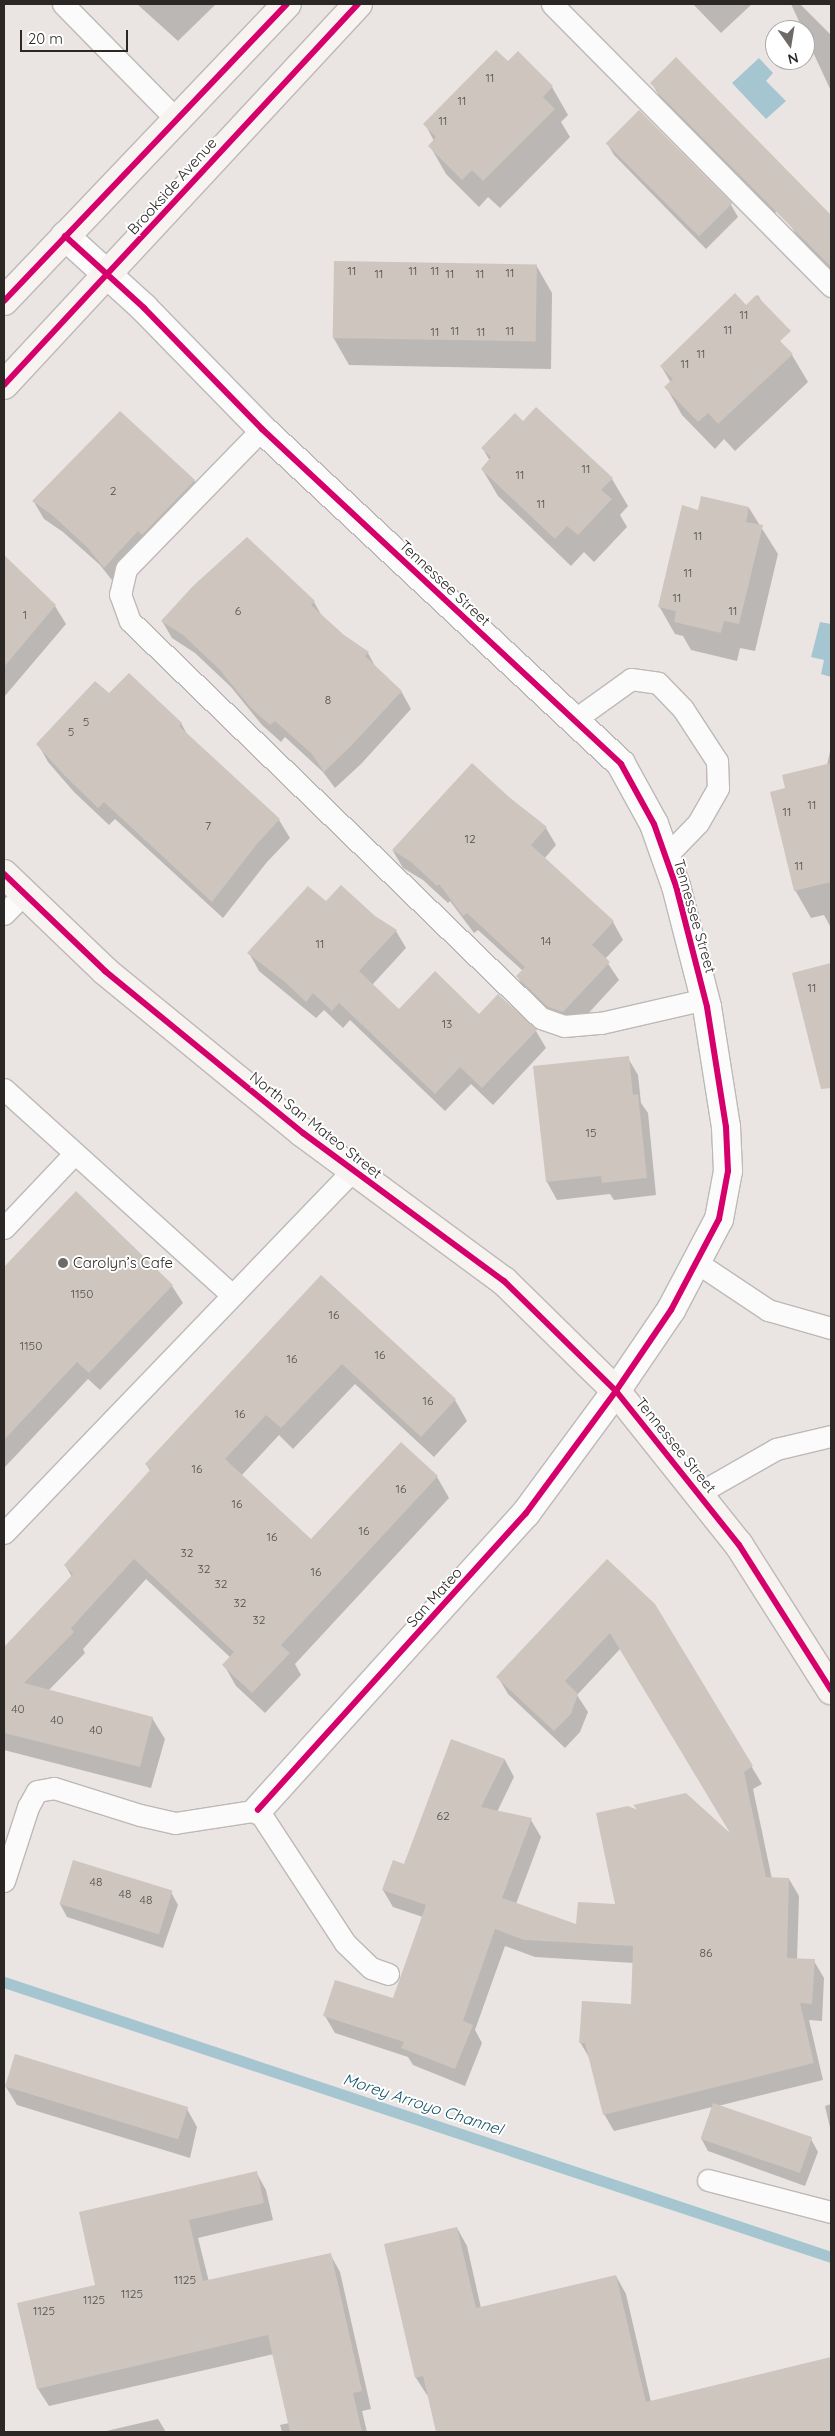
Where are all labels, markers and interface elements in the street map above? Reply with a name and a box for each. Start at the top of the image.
scale bar [22,20,130,52]
north arrow [765,20,815,70]
text: 20 m [28,29,63,48]
text: N [786,49,800,69]
house number: 11 [486,71,494,85]
house number: 11 [458,94,466,108]
house number: 11 [439,114,447,128]
street label: Brookside Avenue [124,134,220,238]
house number: 11 [348,264,356,278]
house number: 11 [409,264,417,278]
house number: 11 [431,264,439,278]
house number: 11 [506,266,514,280]
house number: 11 [375,267,383,281]
house number: 11 [446,267,454,281]
house number: 11 [476,267,484,281]
house number: 11 [740,308,748,322]
house number: 11 [724,323,732,337]
house number: 11 [451,324,459,338]
house number: 11 [506,324,514,338]
house number: 11 [431,325,439,339]
house number: 11 [477,325,485,339]
house number: 11 [697,347,705,361]
house number: 11 [681,357,689,371]
house number: 11 [582,462,590,476]
house number: 11 [516,468,524,482]
house number: 2 [110,484,116,498]
house number: 11 [537,497,545,511]
house number: 11 [694,529,702,543]
street label: Tennessee Street [396,536,494,630]
house number: 11 [684,566,692,580]
house number: 11 [673,591,681,605]
house number: 6 [235,604,241,618]
house number: 11 [729,604,737,618]
house number: 1 [23,608,27,622]
house number: 8 [325,693,331,707]
house number: 5 [83,715,89,729]
house number: 5 [68,725,74,739]
house number: 11 [808,798,816,812]
house number: 11 [783,805,791,819]
house number: 7 [205,819,211,833]
house number: 12 [464,832,476,846]
street label: Tennessee Street [670,857,720,975]
house number: 11 [795,859,803,873]
house number: 14 [541,934,551,948]
house number: 11 [316,937,324,951]
house number: 11 [808,981,816,995]
house number: 13 [442,1017,452,1031]
street label: North San Mateo Street [246,1068,386,1182]
house number: 15 [586,1126,596,1140]
place label: Carolyn’s Cafe [73,1254,173,1272]
marker: Carolyn’s Cafe [57,1257,69,1269]
house number: 1150 [71,1287,93,1301]
house number: 16 [329,1308,339,1322]
house number: 1150 [20,1339,42,1353]
house number: 16 [375,1348,385,1362]
house number: 16 [287,1352,297,1366]
house number: 16 [423,1394,433,1408]
street label: Tennessee Street [632,1394,720,1496]
house number: 16 [235,1407,245,1421]
house number: 16 [192,1462,202,1476]
house number: 16 [396,1482,406,1496]
house number: 16 [232,1497,242,1511]
house number: 16 [359,1524,369,1538]
house number: 16 [267,1530,277,1544]
house number: 32 [181,1546,193,1560]
house number: 32 [198,1562,210,1576]
street label: San Mateo [402,1563,466,1631]
house number: 16 [311,1565,321,1579]
house number: 32 [215,1577,227,1591]
house number: 32 [234,1596,246,1610]
house number: 32 [253,1613,265,1627]
house number: 40 [11,1702,25,1716]
house number: 40 [50,1713,64,1727]
house number: 40 [89,1723,103,1737]
house number: 62 [436,1809,450,1823]
house number: 48 [90,1875,102,1889]
house number: 48 [119,1887,131,1901]
house number: 48 [140,1893,152,1907]
house number: 86 [700,1946,712,1960]
water label: Morey Arroyo Channel [341,2069,505,2139]
house number: 1125 [174,2273,196,2287]
house number: 1125 [121,2287,143,2301]
house number: 1125 [83,2293,105,2307]
house number: 1125 [33,2304,55,2318]

